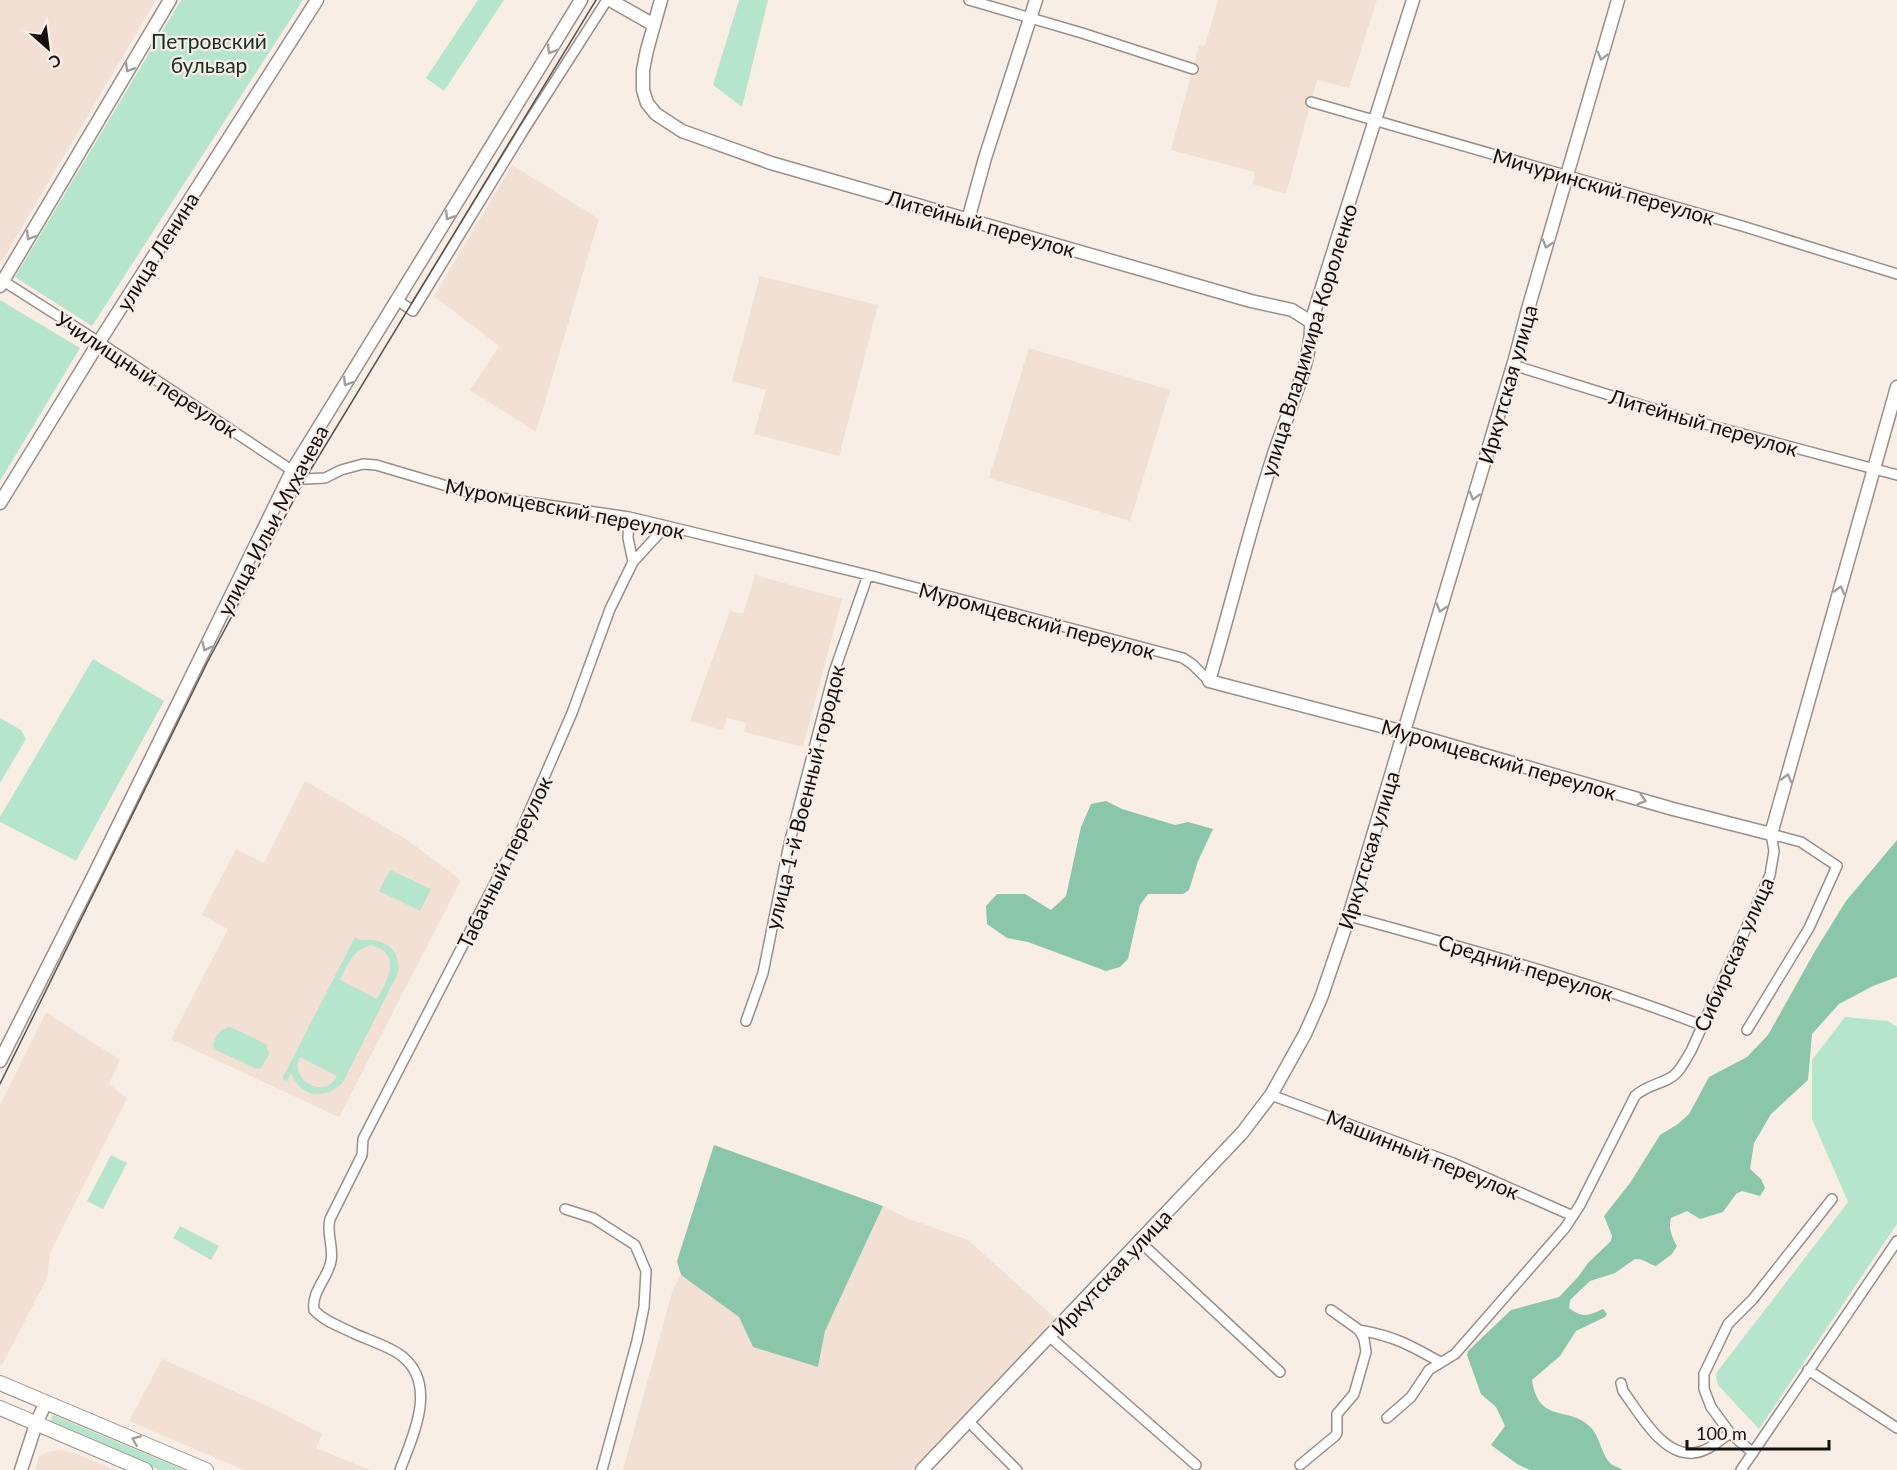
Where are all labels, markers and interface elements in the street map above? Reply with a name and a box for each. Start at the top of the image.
north arrow [18,18,78,78]
park label: Петровский бульвар [151,28,267,77]
one-way arrow [546,44,558,54]
text: С [46,51,64,73]
one-way arrow [1596,51,1609,61]
one-way arrow [125,62,137,72]
street label: Мичуринский переулок [1490,142,1718,230]
street label: Литейный переулок [883,184,1078,262]
street label: улица Ленина [111,187,203,315]
street label: улица Владимира Короленко [1254,200,1362,480]
one-way arrow [444,210,456,220]
one-way arrow [26,230,37,240]
one-way arrow [1542,238,1554,248]
street label: Иркутская улица [1472,302,1542,466]
street label: Училищный переулок [51,306,243,442]
one-way arrow [342,376,354,386]
street label: Литейный переулок [1606,383,1801,461]
street label: улица Ильи Мухачева [211,420,333,620]
street label: Муромцевский переулок [443,473,687,544]
one-way arrow [1469,490,1481,501]
street label: Муромцевский переулок [916,576,1158,664]
one-way arrow [1833,585,1846,595]
one-way arrow [1436,602,1448,613]
one-way arrow [202,641,213,651]
street label: улица 1-й Военный городок [759,662,849,932]
street label: Муромцевский переулок [1379,713,1620,805]
street label: Иркутская улица [1332,768,1404,932]
street label: Табачный переулок [451,772,557,952]
one-way arrow [1780,773,1792,784]
one-way arrow [1636,793,1647,805]
street label: Сибирская улица [1688,873,1778,1035]
street label: Средний переулок [1436,929,1617,1006]
street label: Машинный переулок [1323,1104,1523,1204]
street label: Иркутская улица [1046,1204,1176,1340]
scale bar [1687,1413,1830,1451]
text: 100 m [1696,1422,1747,1444]
one-way arrow [132,1435,143,1447]

